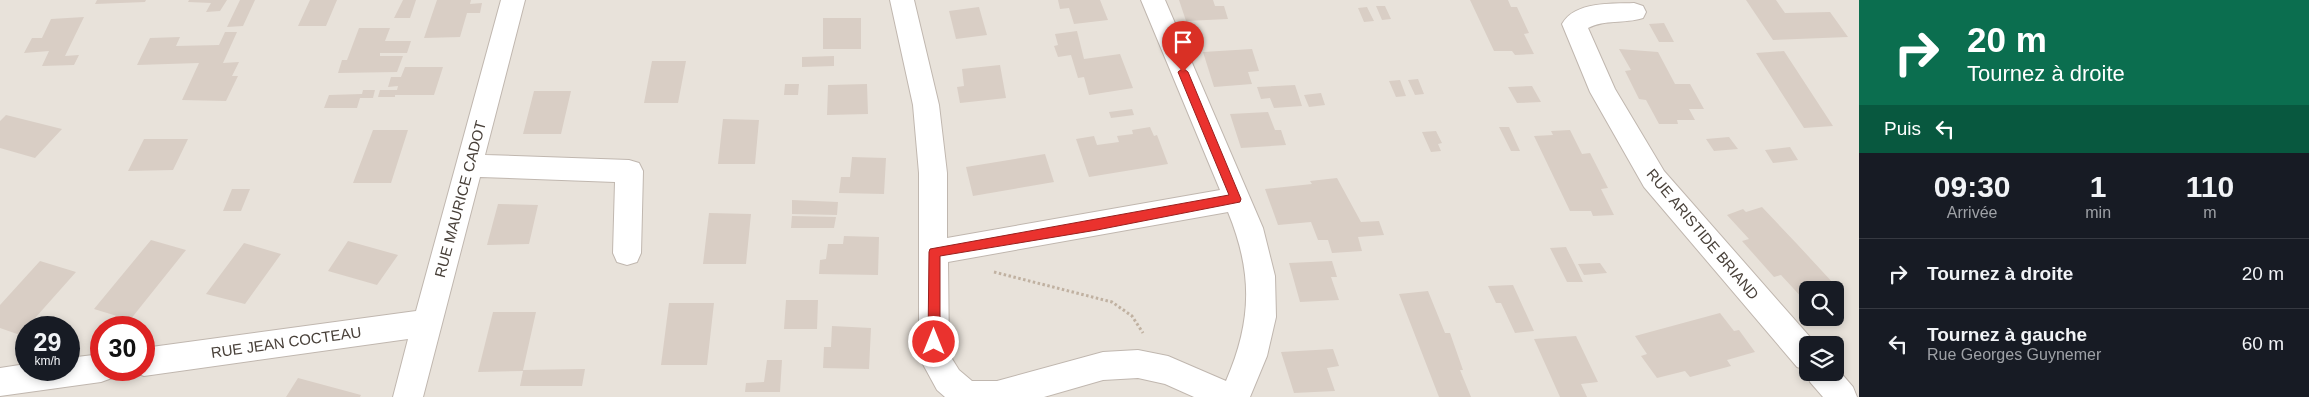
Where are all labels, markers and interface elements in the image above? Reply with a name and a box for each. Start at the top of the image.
icon: right [1884,20,1949,85]
text: 20 m [1967,20,2047,59]
pin [1162,21,1204,72]
icon: arrive [1169,28,1197,56]
text: Tournez à droite [1967,61,2125,86]
icon: left [1931,115,1959,143]
text: Puis [1884,118,1921,139]
street label: RUE MAURICE CADOT [431,119,489,279]
street label: RUE ARISTIDE BRIAND [1643,165,1763,303]
text: 09:30 [1934,170,2011,203]
text: 1 [2090,170,2107,203]
text: 110 [2186,170,2234,203]
text: Arrivée [1947,204,1997,221]
text: min [2085,204,2111,221]
text: m [2203,204,2217,221]
icon: right [1884,260,1912,288]
text: Tournez à droite [1927,263,2073,284]
text: 20 m [2242,263,2284,284]
map controls [1799,281,1844,381]
button: search [1799,281,1844,326]
position arrow [907,315,959,367]
speed limit sign: 30 [90,316,155,381]
street label: RUE JEAN COCTEAU [210,323,362,361]
text: Tournez à gauche [1927,324,2087,345]
text: 29 [34,328,61,356]
icon: left [1884,330,1912,358]
text: 60 m [2242,333,2284,354]
button: layers [1799,336,1844,381]
text: Rue Georges Guynemer [1927,346,2101,363]
text: km/h [34,354,61,368]

